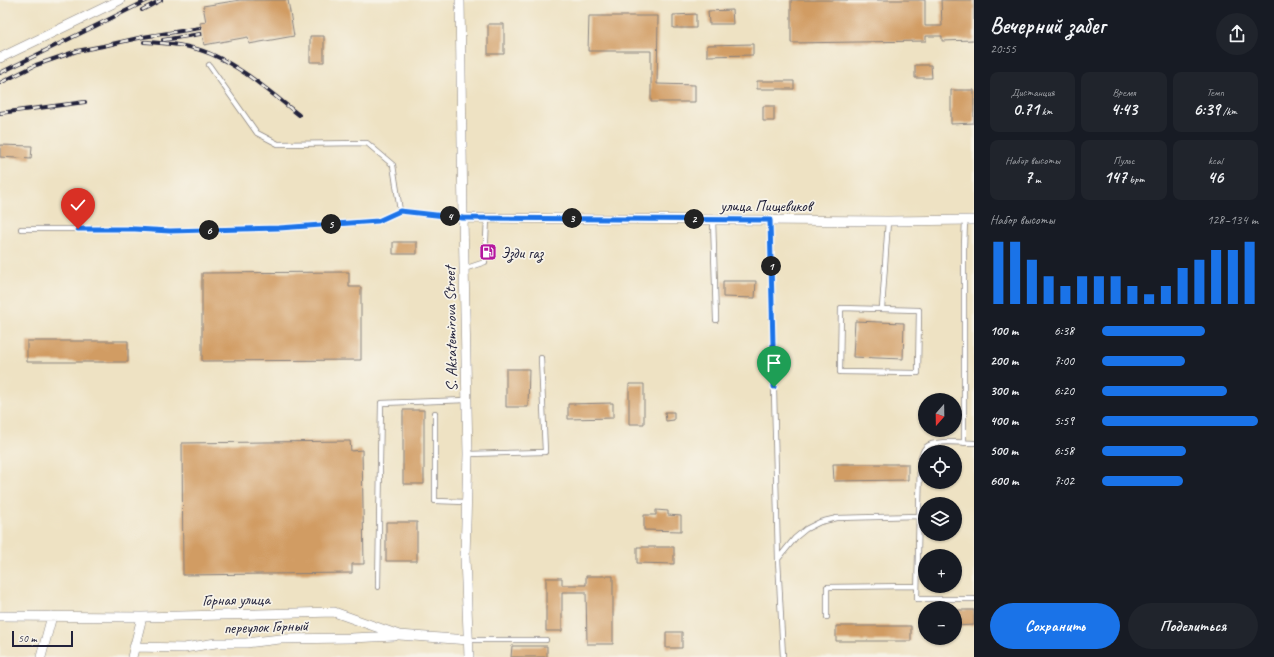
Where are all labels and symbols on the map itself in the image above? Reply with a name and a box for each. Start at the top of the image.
pin [61,188,95,229]
street label: улица Пищевиков [719,196,815,216]
pin: 4 [440,206,460,226]
pin: 3 [562,208,582,228]
pin: 2 [684,209,704,229]
pin: 5 [321,214,341,234]
pin: 6 [199,220,219,240]
fuel station icon: Эзди газ [478,242,498,262]
place label: Эзди газ [501,243,545,263]
pin: 1 [761,256,781,276]
street label: S. Aksatemirova Street [440,263,462,392]
pin [757,346,791,387]
north arrow [918,393,962,437]
street label: Горная улица [202,589,271,611]
street label: переулок Горный [223,615,310,638]
scale bar [12,629,73,648]

